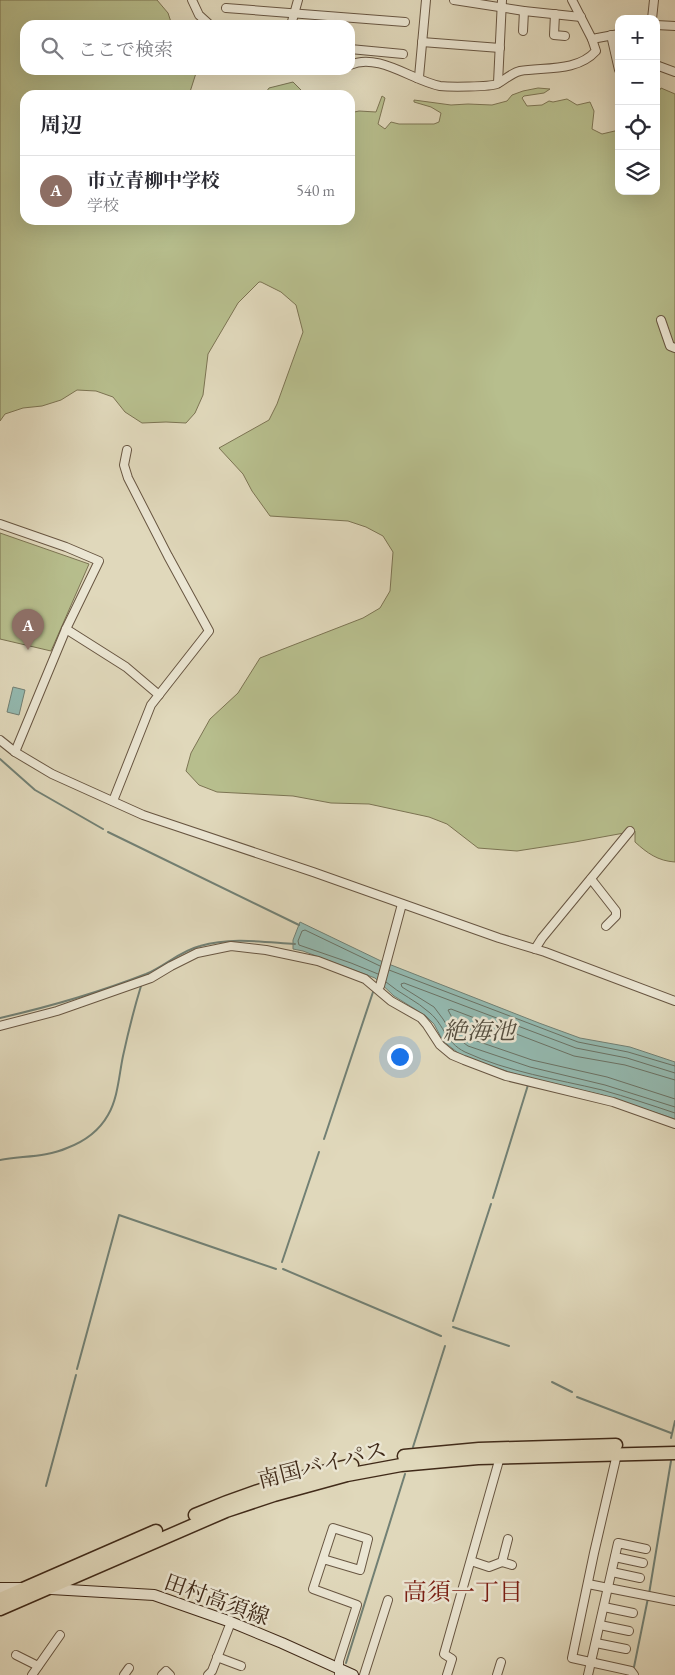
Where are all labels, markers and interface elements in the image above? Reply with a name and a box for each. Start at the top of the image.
map controls [615,15,660,195]
button: + [615,15,660,60]
search box [20,20,355,75]
icon: search [38,34,66,62]
text: ここで検索 [78,37,173,62]
button: − [615,60,660,105]
button: locate [615,105,660,150]
text: 周辺 [40,111,82,138]
button: layers [615,150,660,195]
text: 市立青柳中学校 [87,168,220,193]
text: A [50,180,62,201]
text: 540 m [296,180,335,201]
text: 学校 [87,195,119,216]
pin: A [12,609,44,650]
water label: 絶海池 [443,1015,518,1046]
your location [387,1044,413,1070]
street label: 南国バイパス [255,1435,389,1494]
street label: 田村高須線 [160,1567,273,1632]
district label: 高須一丁目 [403,1576,523,1607]

